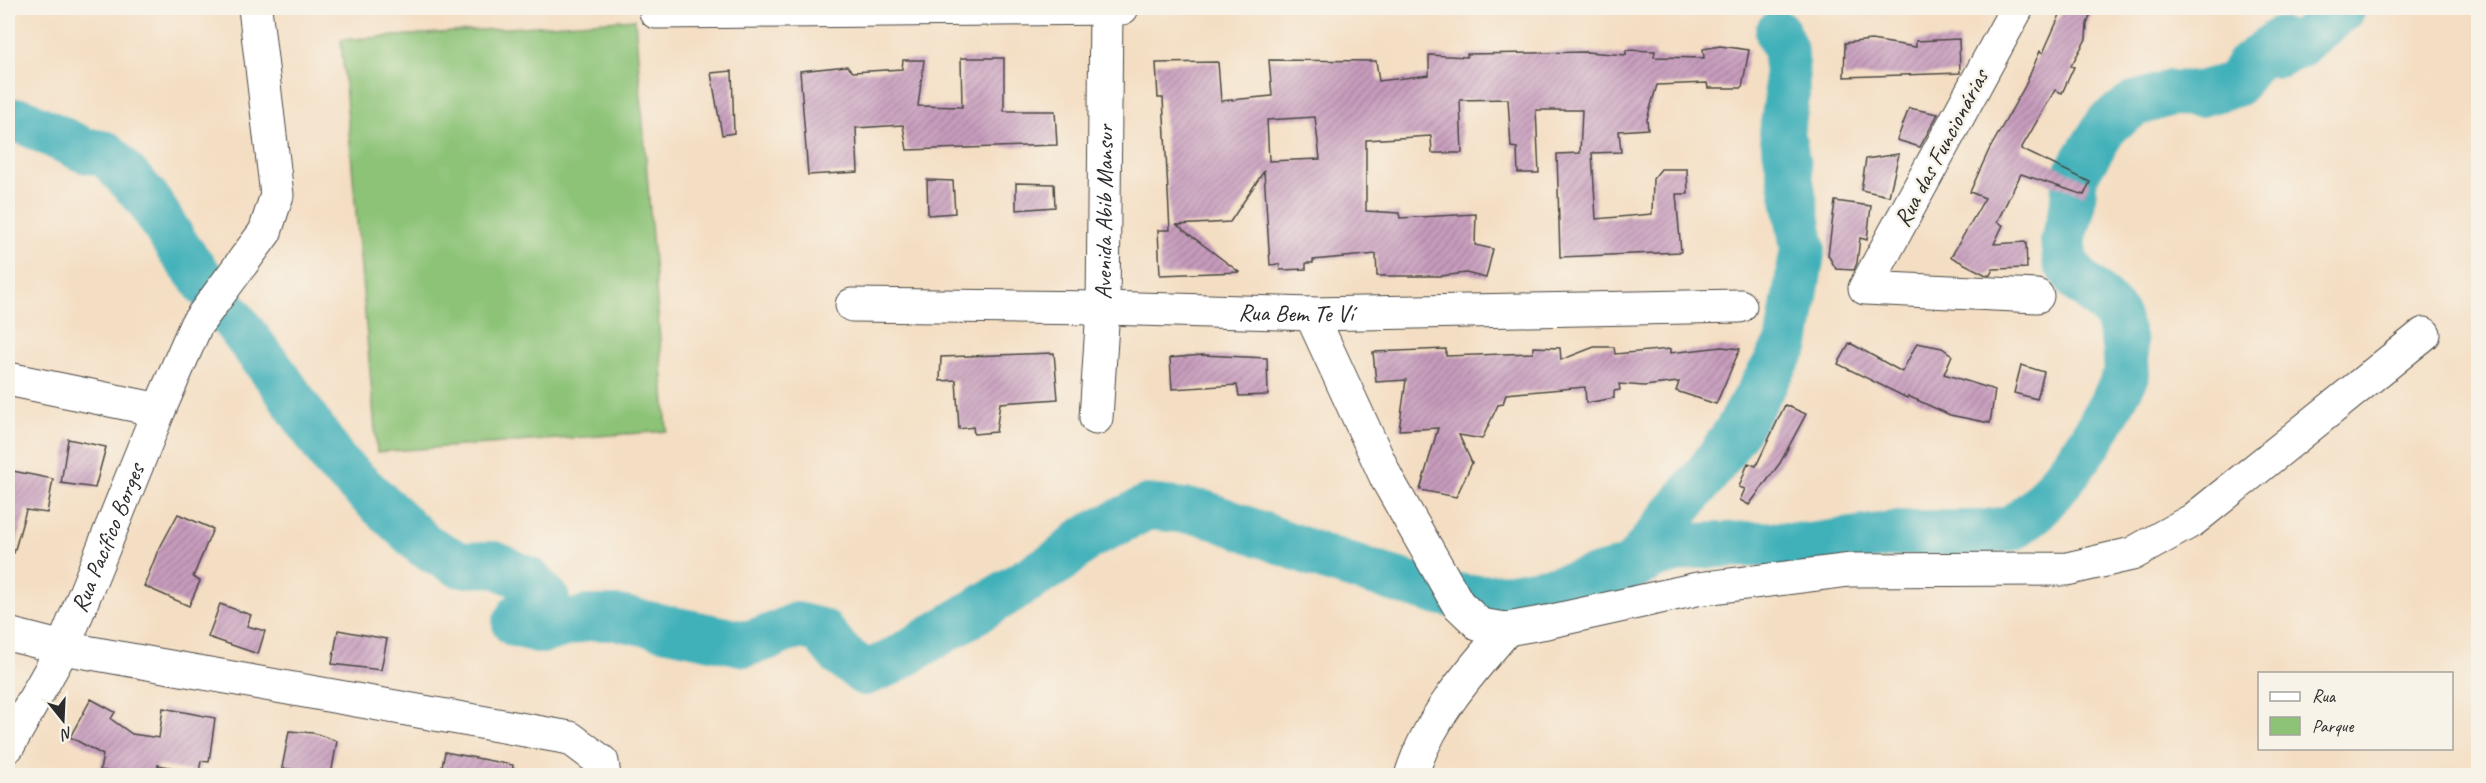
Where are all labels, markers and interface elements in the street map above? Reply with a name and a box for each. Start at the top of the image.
street label: Rua das Funcionárias [1887,63,1996,232]
street label: Avenida Abib Mansur [1088,122,1120,300]
street label: Rua Bem Te Ví [1238,297,1358,329]
street label: Rua Pacífico Borges [64,457,152,617]
legend [2258,672,2453,750]
text: Rua [2312,685,2337,707]
north arrow [33,690,93,750]
text: Parque [2312,715,2354,737]
text: N [57,722,75,745]

